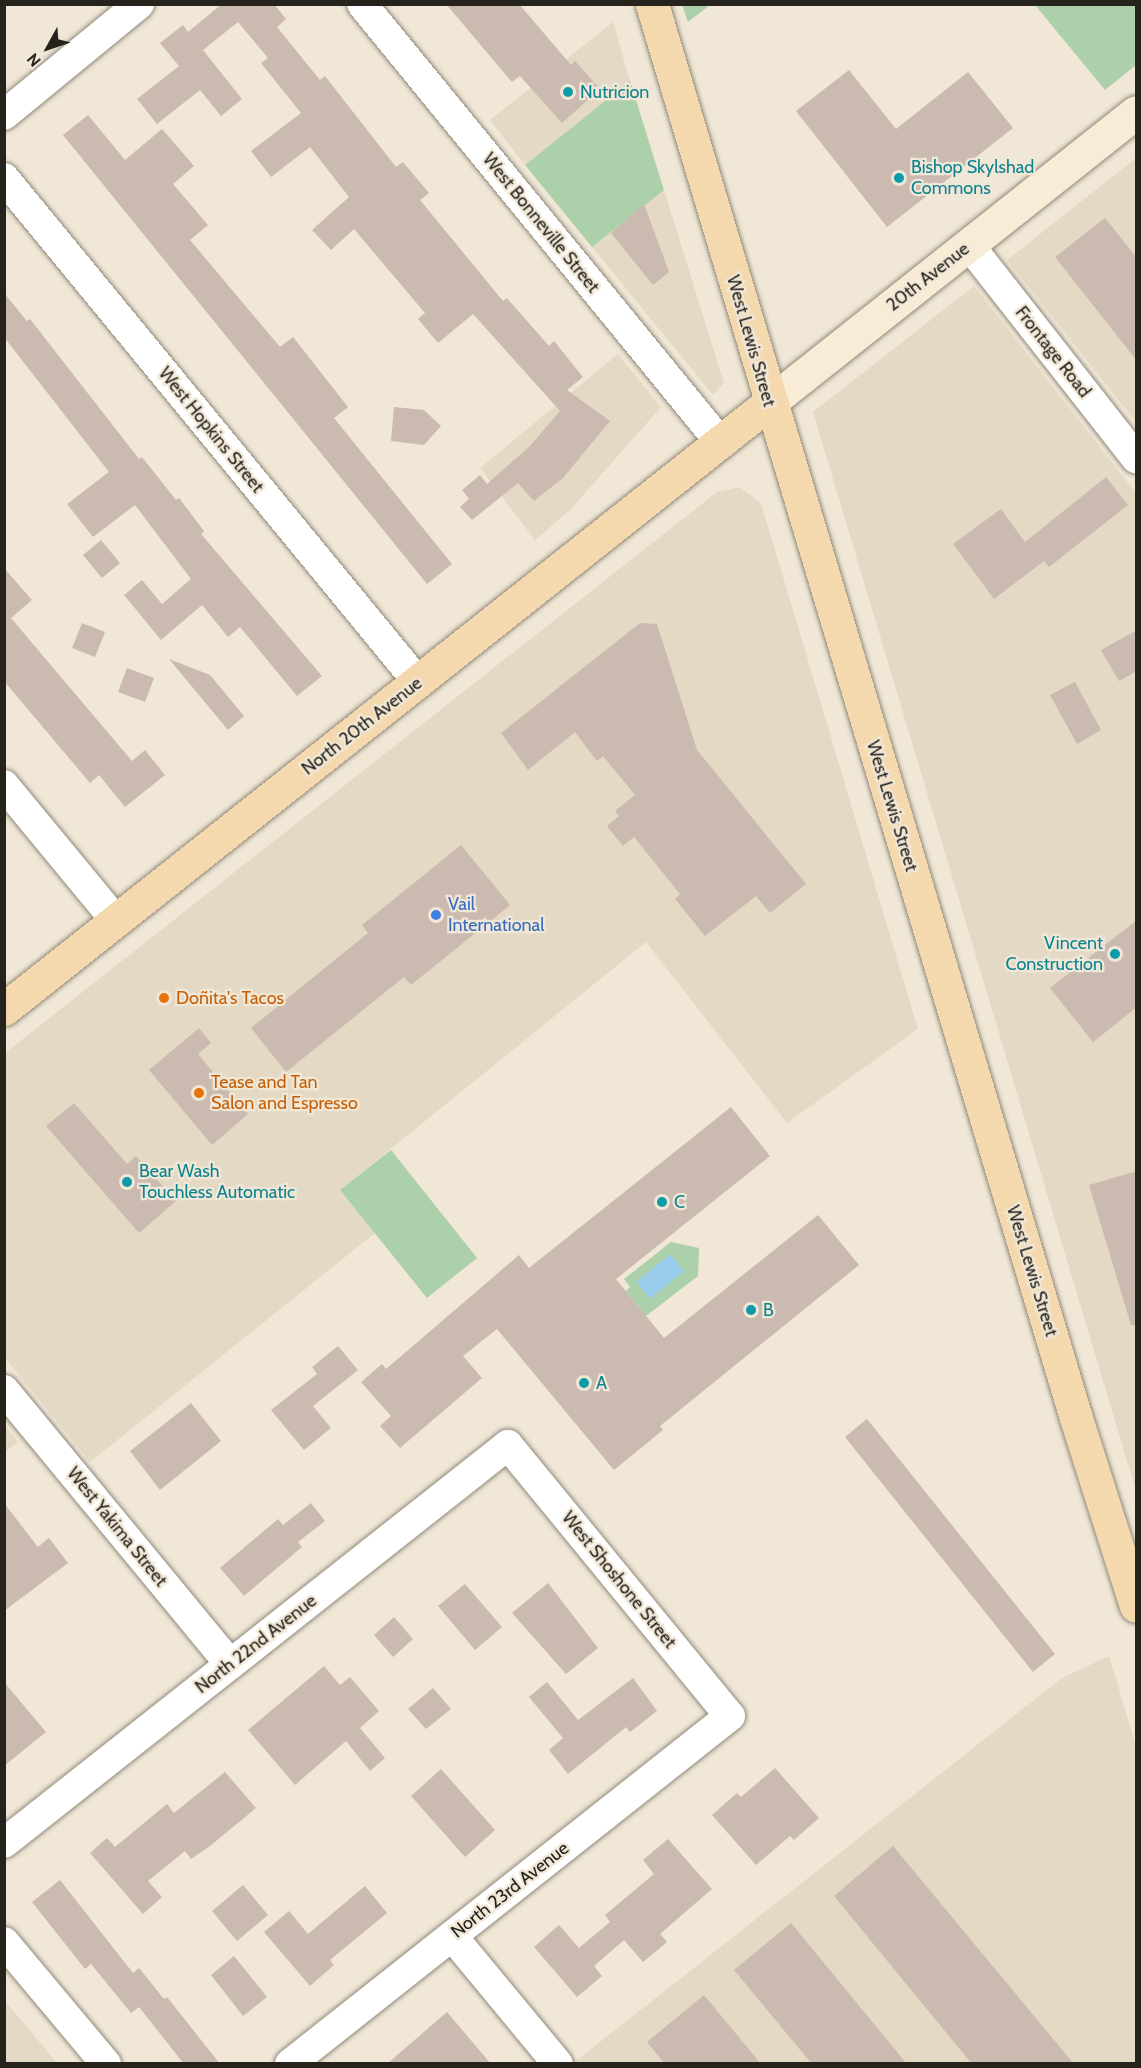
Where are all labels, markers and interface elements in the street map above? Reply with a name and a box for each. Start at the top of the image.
north arrow [18,18,78,78]
text: N [23,49,45,70]
place label: Nutricion [580,81,649,103]
marker: Nutricion [561,85,575,99]
street label: West Bonneville Street [478,149,604,297]
place label: Bishop Skylshad Commons [911,157,1034,200]
marker: Bishop Skylshad Commons [892,171,906,185]
street label: 20th Avenue [882,238,974,316]
street label: West Lewis Street [722,273,780,409]
street label: Frontage Road [1011,302,1095,402]
street label: West Hopkins Street [154,363,268,497]
street label: North 20th Avenue [298,672,426,780]
street label: West Lewis Street [862,738,922,874]
place label: Vail International [448,894,544,936]
marker: Vail International [429,908,443,922]
place label: Vincent Construction [1006,933,1103,976]
marker: Vincent Construction [1108,947,1122,961]
place label: Doñita's Tacos [176,987,284,1009]
marker: Doñita's Tacos [157,991,171,1005]
place label: Tease and Tan Salon and Espresso [211,1072,358,1114]
marker: Tease and Tan Salon and Espresso [192,1086,206,1100]
place label: Bear Wash Touchless Automatic [139,1161,295,1204]
marker: Bear Wash Touchless Automatic [120,1175,134,1189]
place label: C [674,1191,685,1213]
marker: C [655,1195,669,1209]
street label: West Lewis Street [1002,1203,1062,1339]
place label: B [763,1299,774,1321]
marker: B [744,1303,758,1317]
place label: A [596,1372,607,1394]
marker: A [577,1376,591,1390]
street label: West Yakima Street [62,1463,172,1591]
street label: West Shoshone Street [557,1507,681,1653]
street label: North 22nd Avenue [191,1590,321,1698]
street label: North 23rd Avenue [447,1837,573,1943]

